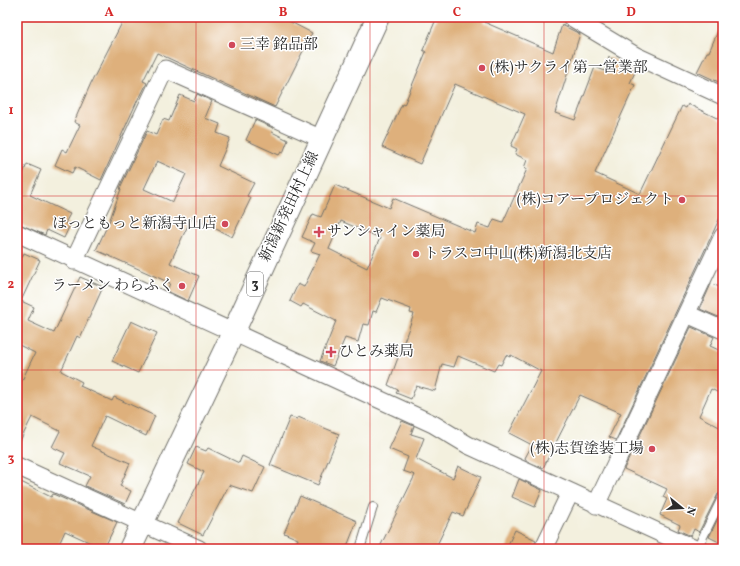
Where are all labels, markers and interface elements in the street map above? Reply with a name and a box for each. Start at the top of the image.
text: A [104,4,114,22]
text: B [279,4,288,22]
text: C [453,4,461,22]
text: D [626,4,636,22]
place label: 三幸 銘品部 [240,35,318,56]
marker: 三幸 銘品部 [227,40,237,50]
place label: (株)サクライ第一営業部 [490,58,648,79]
marker: (株)サクライ第一営業部 [477,63,487,73]
text: 1 [8,102,14,120]
street label: 新潟新発田村上線 [255,148,325,266]
place label: (株)コアープロジェクト [517,190,674,211]
marker: (株)コアープロジェクト [677,195,687,205]
place label: ほっともっと新潟寺山店 [52,214,217,235]
marker: ほっともっと新潟寺山店 [220,219,230,229]
place label: サンシャイン薬局 [327,222,446,243]
marker: サンシャイン薬局 [314,227,324,237]
place label: トラスコ中山(株)新潟北支店 [424,244,612,265]
marker: トラスコ中山(株)新潟北支店 [411,249,421,259]
road number: 3 [247,272,263,296]
text: 2 [8,276,15,294]
place label: ラーメン わらふく [52,276,174,297]
marker: ラーメン わらふく [177,281,187,291]
place label: ひとみ薬局 [339,342,414,363]
marker: ひとみ薬局 [326,347,336,357]
place label: (株)志賀塗装工場 [530,439,644,460]
marker: (株)志賀塗装工場 [647,444,657,454]
text: 3 [8,450,15,468]
north arrow [662,488,702,528]
text: N [682,505,698,517]

